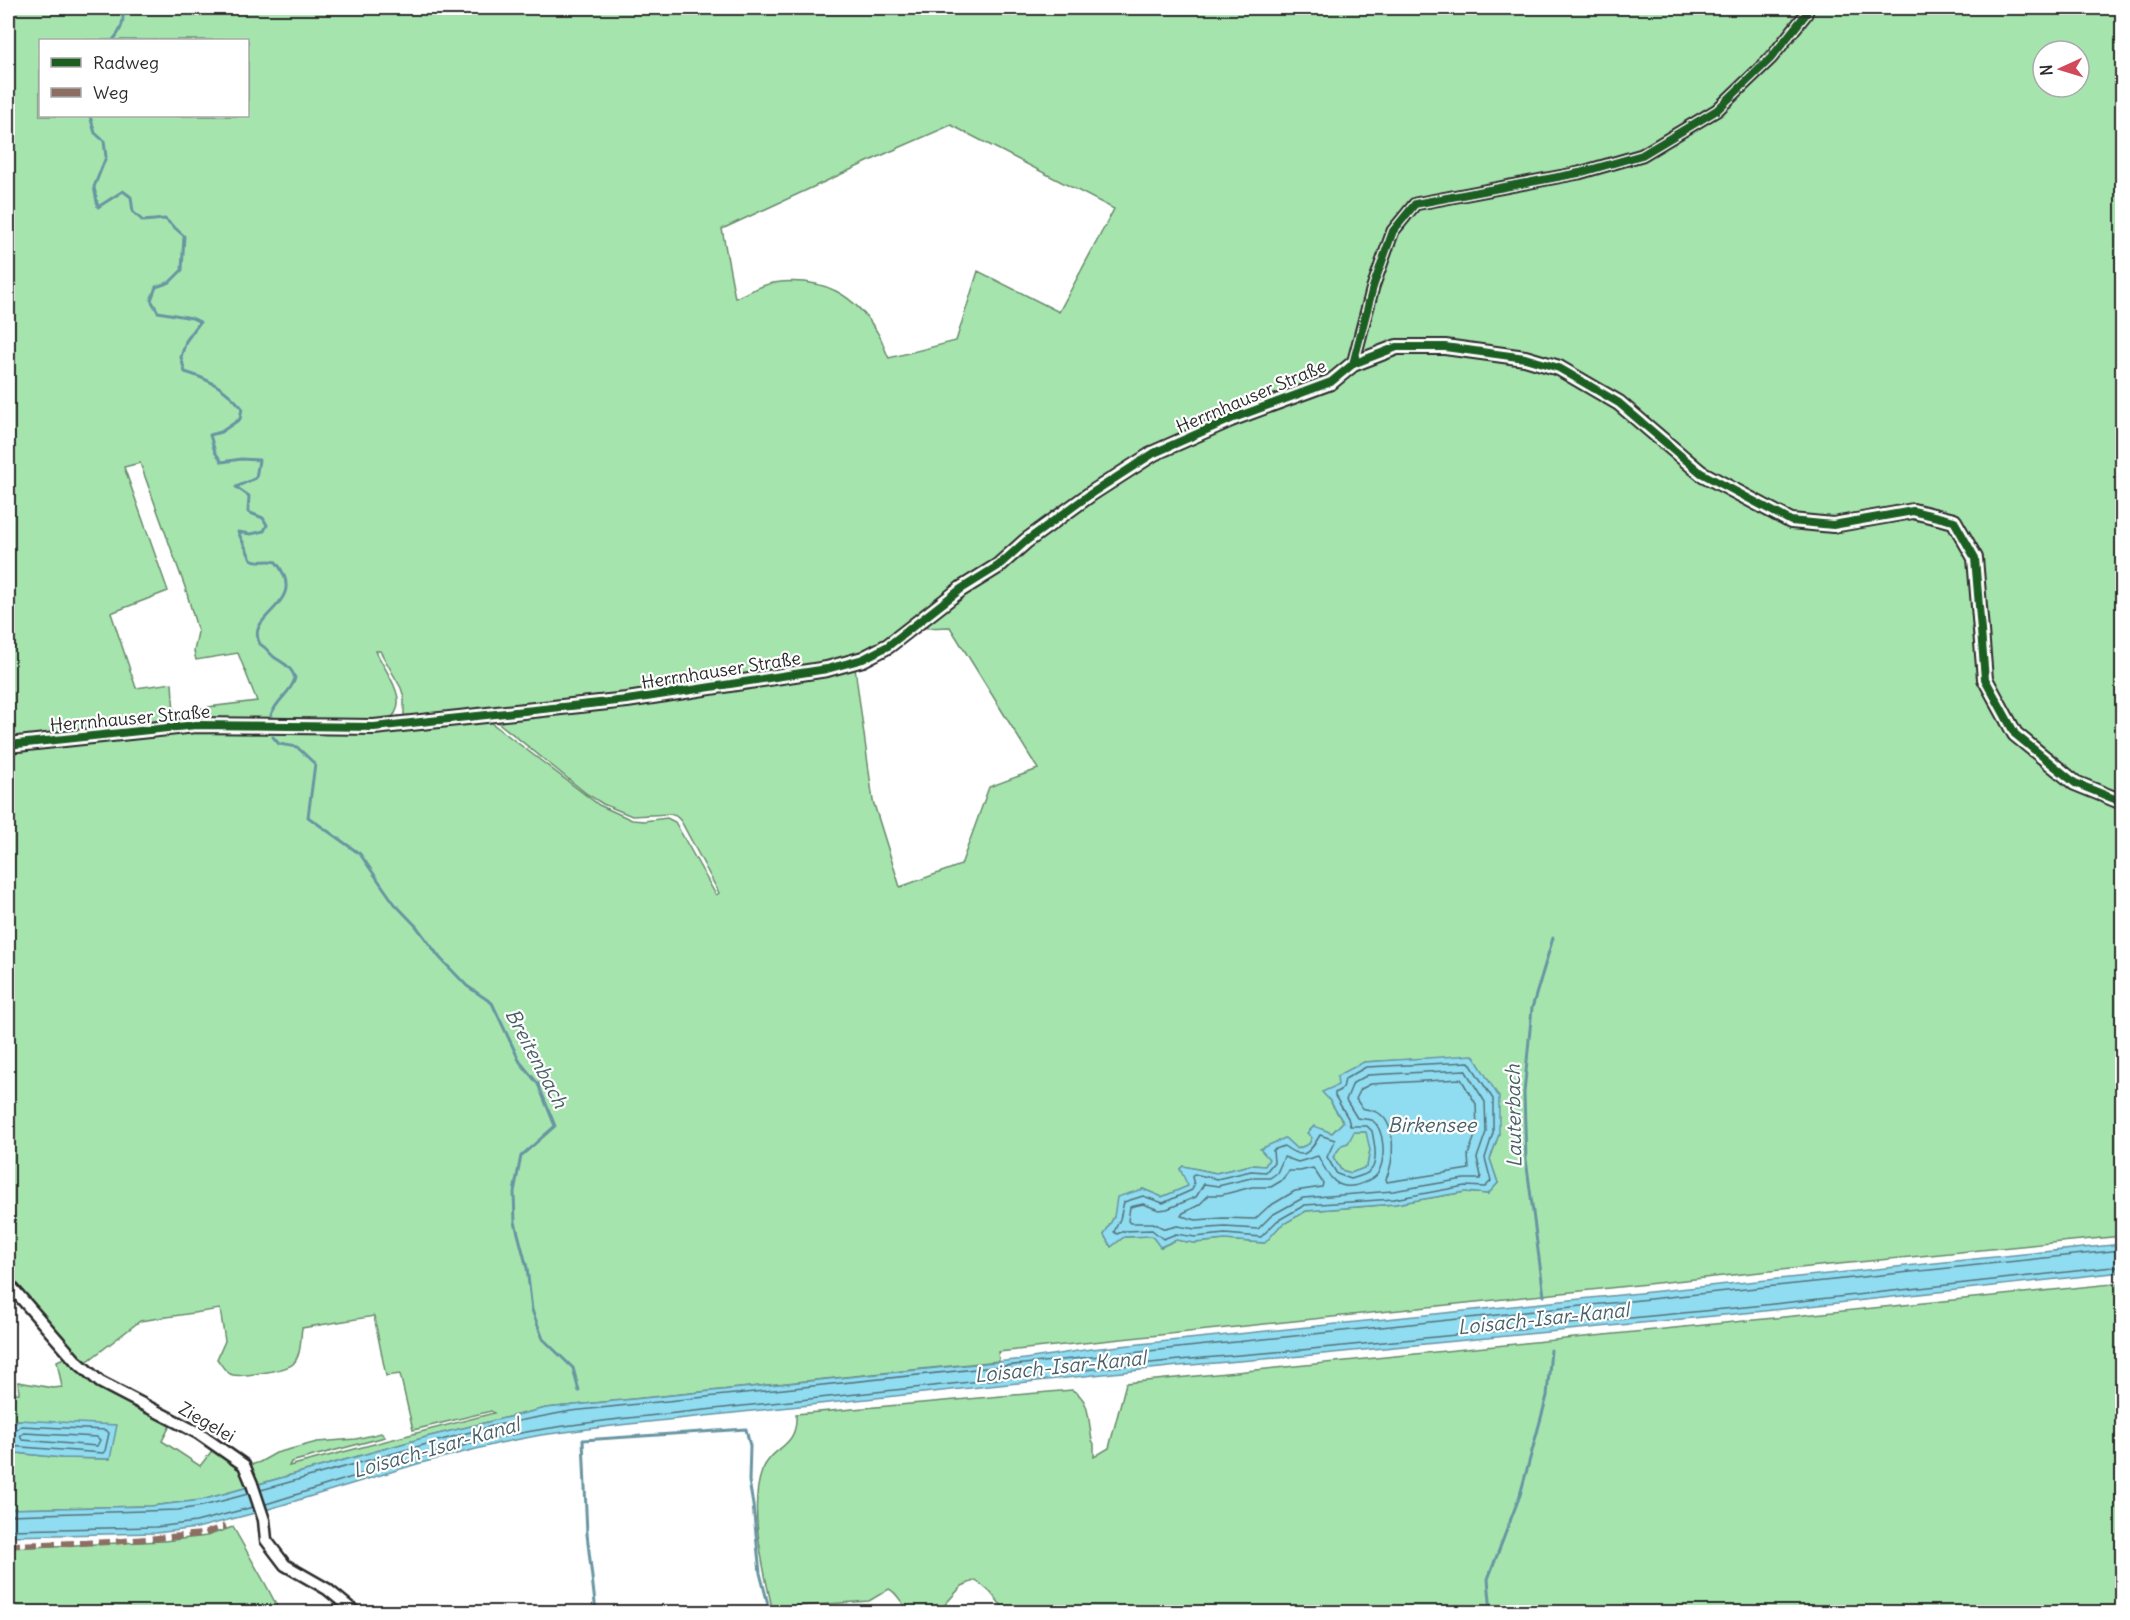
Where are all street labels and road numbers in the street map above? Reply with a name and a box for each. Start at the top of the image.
street label: Herrnhauser Straße [1172,354,1330,438]
street label: Herrnhauser Straße [640,646,802,694]
street label: Herrnhauser Straße [49,700,211,736]
street label: Ziegelei [175,1397,239,1447]

